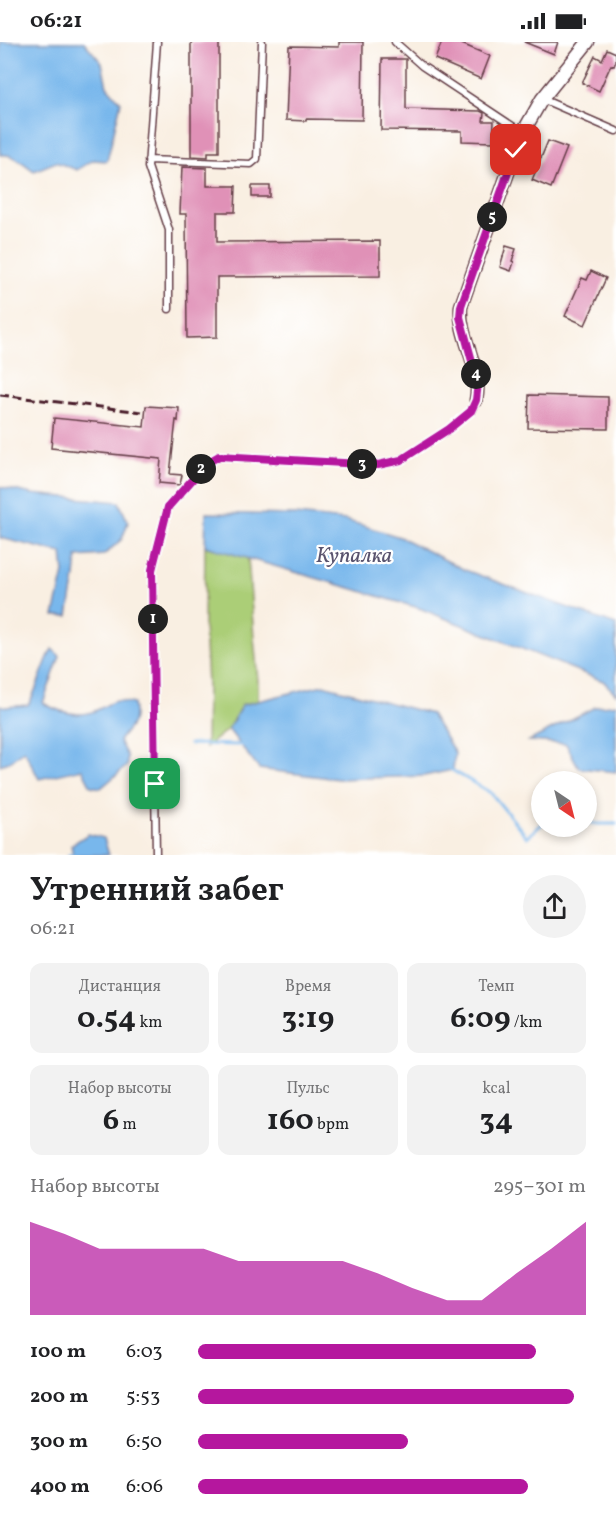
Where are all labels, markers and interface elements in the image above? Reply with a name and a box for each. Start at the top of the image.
text: 06:21 [30,6,82,37]
pin [490,124,541,175]
icon: check [499,133,532,166]
pin: 5 [477,202,507,232]
text: 5 [488,206,496,228]
pin: 4 [461,359,491,389]
text: 4 [471,363,481,385]
pin: 3 [347,449,377,479]
text: 3 [358,453,366,475]
pin: 2 [186,454,216,484]
text: 2 [197,458,205,480]
water label: Купалка [316,541,392,572]
pin: 1 [138,604,168,634]
text: 1 [150,608,156,630]
pin [129,758,180,809]
icon: arrive [138,767,171,800]
north arrow [531,771,597,837]
map controls [531,771,597,837]
text: Утренний забег [30,869,284,915]
button: share [523,875,586,938]
text: 06:21 [30,915,76,943]
text: Дистанция [79,976,161,998]
text: Время [285,976,331,998]
text: Темп [478,976,514,998]
text: 0.54 [77,998,136,1040]
text: 3:19 [282,998,334,1040]
text: 6:09 [450,998,510,1040]
text: km [136,1012,162,1034]
text: /km [510,1012,542,1034]
text: Набор высоты [68,1078,172,1100]
text: Пульс [286,1078,330,1100]
text: kcal [482,1078,511,1100]
text: 6 [103,1100,119,1142]
text: 160 [267,1100,314,1142]
text: 34 [480,1100,513,1142]
text: m [119,1114,137,1136]
text: bpm [314,1114,349,1136]
text: Набор высоты [30,1173,160,1201]
text: 295–301 m [493,1173,586,1201]
text: 100 m [30,1338,86,1366]
text: 6:03 [126,1338,163,1366]
text: 200 m [30,1383,88,1411]
text: 5:53 [126,1383,160,1411]
text: 300 m [30,1428,88,1456]
text: 6:50 [126,1428,162,1456]
text: 400 m [30,1473,90,1501]
text: 6:06 [126,1473,163,1501]

